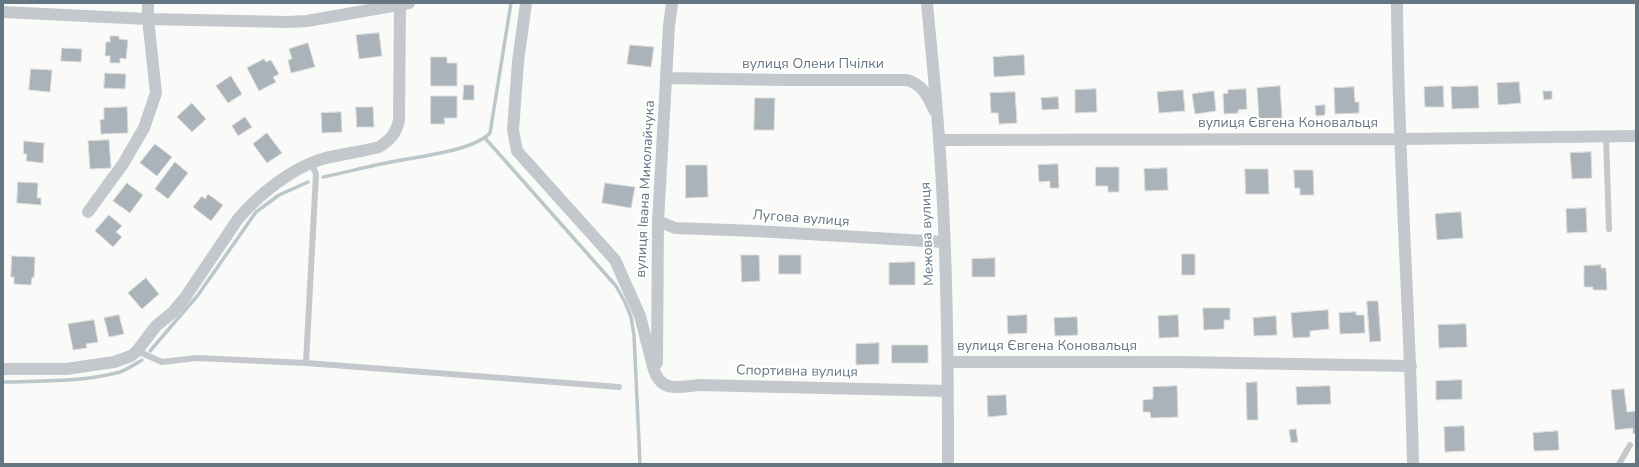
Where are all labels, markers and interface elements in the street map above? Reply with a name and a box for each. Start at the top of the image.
street label: вулиця Олени Пчілки [742,57,884,73]
street label: вулиця Івана Миколайчука [633,100,659,278]
street label: вулиця Євгена Коновальця [1198,116,1378,132]
street label: Межова вулиця [918,182,938,286]
street label: Лугова вулиця [752,207,850,231]
street label: вулиця Євгена Коновальця [957,339,1137,355]
street label: Спортивна вулиця [736,363,858,381]

